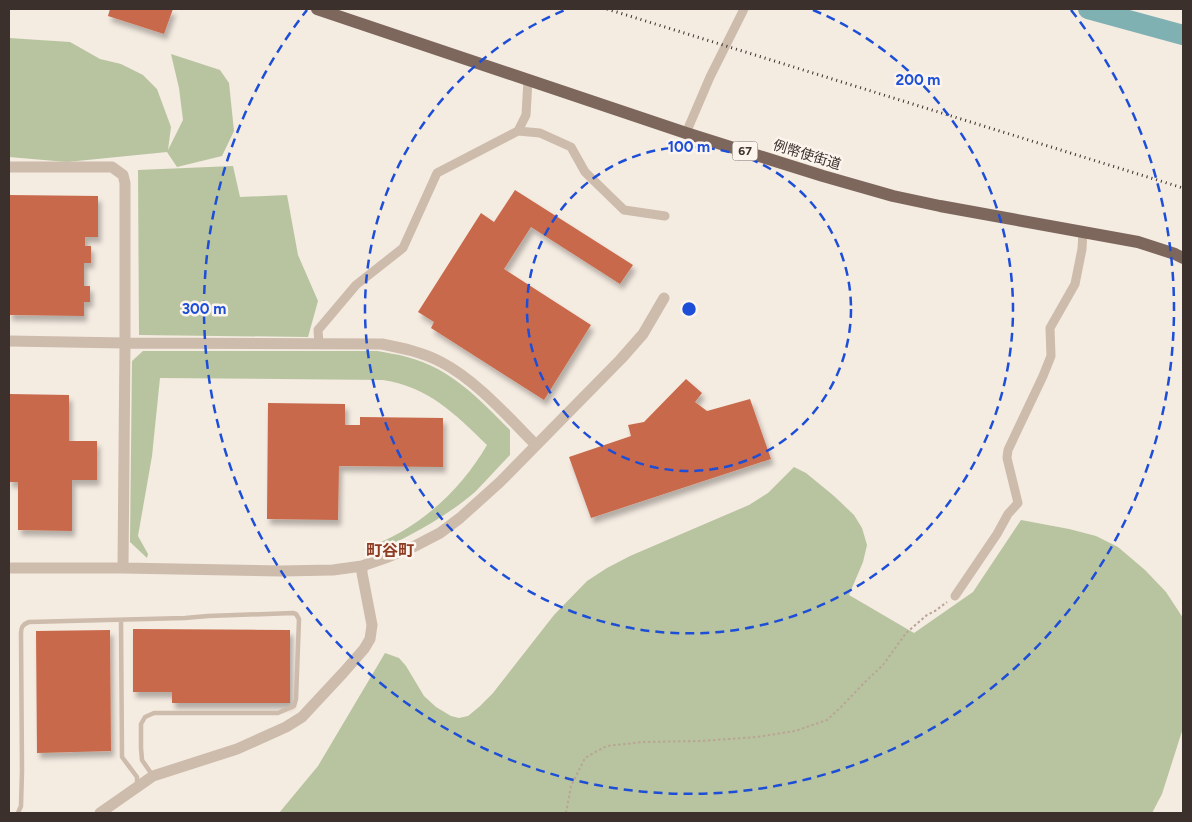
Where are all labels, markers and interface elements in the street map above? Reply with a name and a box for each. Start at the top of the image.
text: 200 m [896,71,940,89]
street label: 例幣使街道 [771,137,843,173]
text: 100 m [668,138,710,156]
road number: 67 [732,142,758,160]
text: 300 m [182,300,226,318]
centre of rings [680,300,698,318]
district label: 町谷町 [366,541,414,560]

